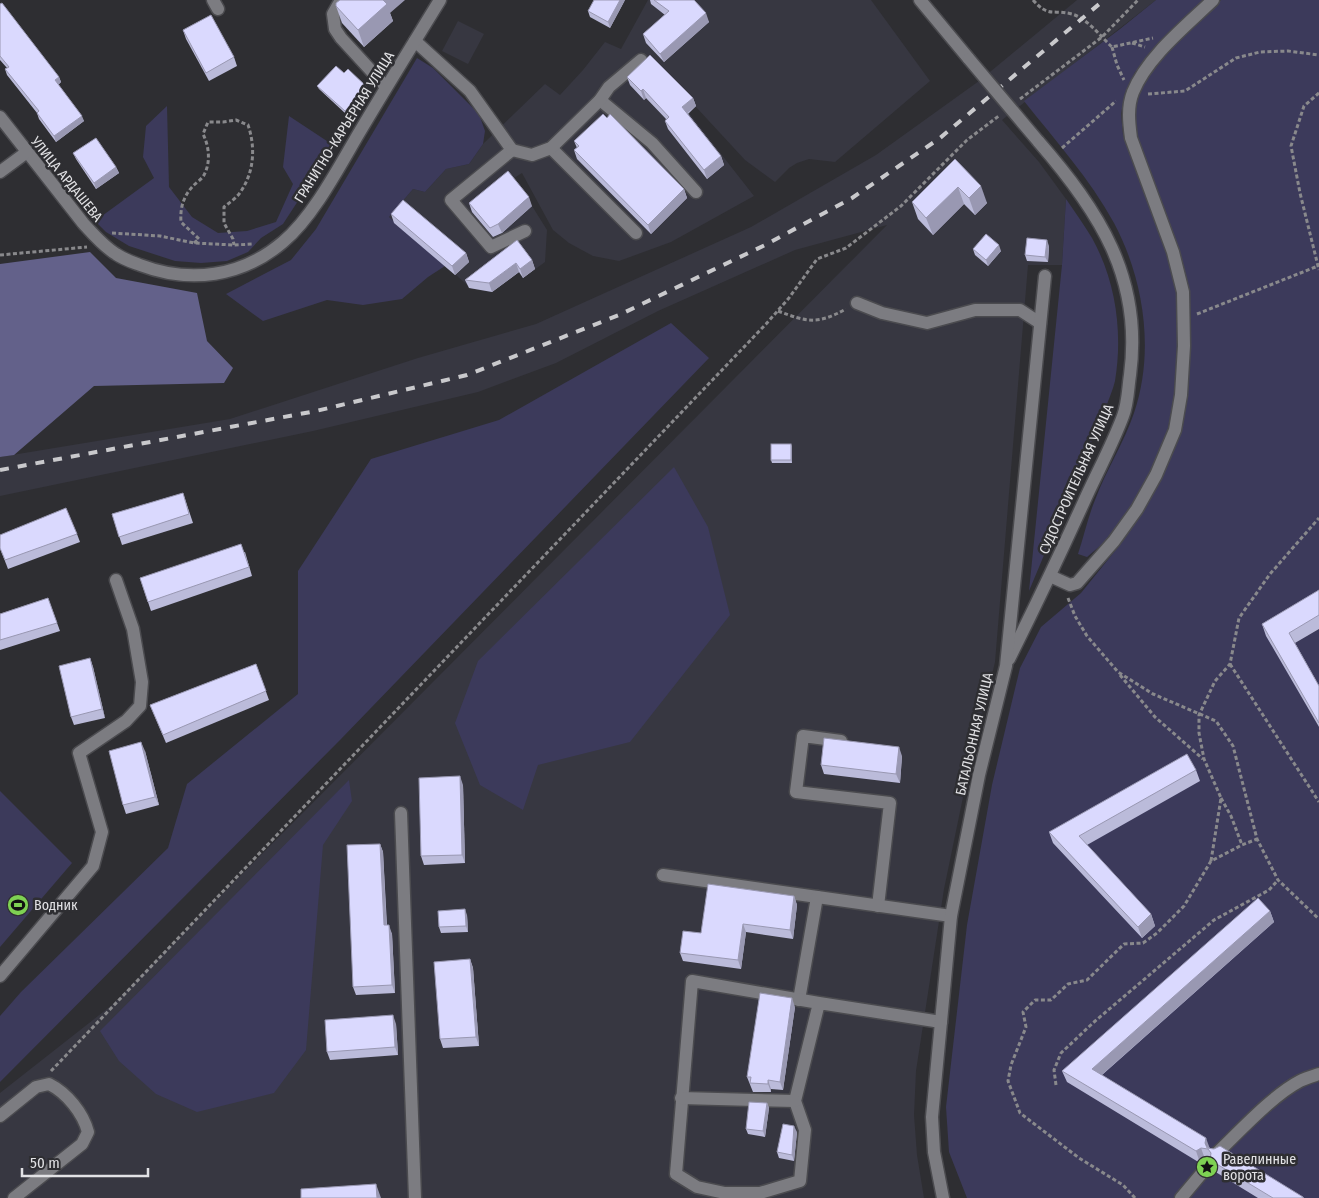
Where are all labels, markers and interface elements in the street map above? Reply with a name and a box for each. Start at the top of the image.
street label: ГРАНИТНО-КАРЬЕРНАЯ УЛИЦА [291,48,398,206]
street label: УЛИЦА АРДАШЕВА [26,133,106,226]
street label: СУДОСТРОИТЕЛЬНАЯ УЛИЦА [1036,401,1118,557]
street label: БАТАЛЬОННАЯ УЛИЦА [952,670,997,797]
sports icon: Водник [6,893,30,917]
place label: Водник [34,897,78,914]
scale bar [22,1146,149,1178]
place label: Равелинные ворота [1223,1151,1296,1184]
text: 50 m [30,1154,60,1172]
place icon: Равелинные ворота [1195,1155,1219,1179]

